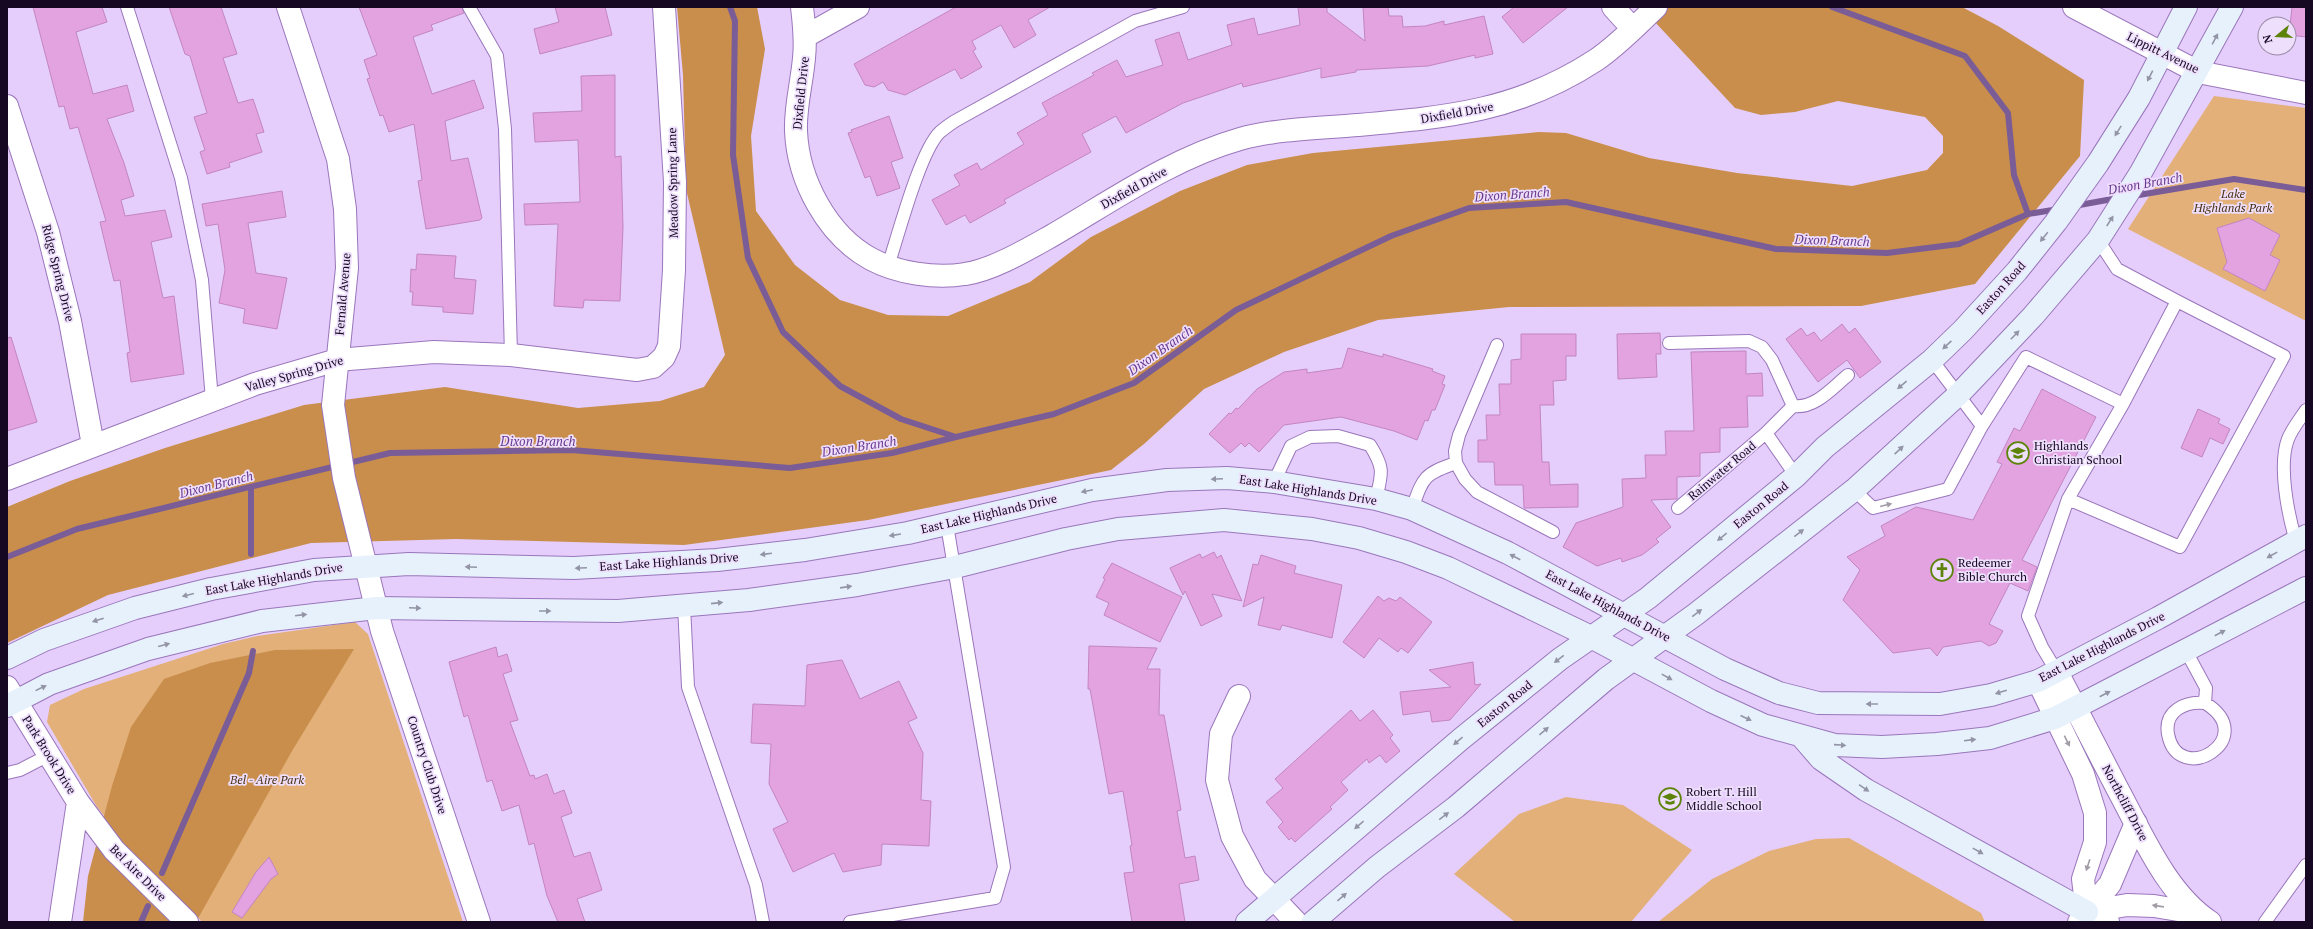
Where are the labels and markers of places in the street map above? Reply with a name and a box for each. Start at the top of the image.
place label: Highlands Christian School [2034,438,2123,467]
school or university icon: Highlands Christian School [2005,440,2031,466]
place label: Redeemer Bible Church [1958,555,2027,584]
church icon: Redeemer Bible Church [1929,557,1955,583]
place label: Robert T. Hill Middle School [1686,784,1762,813]
school or university icon: Robert T. Hill Middle School [1657,786,1683,812]

